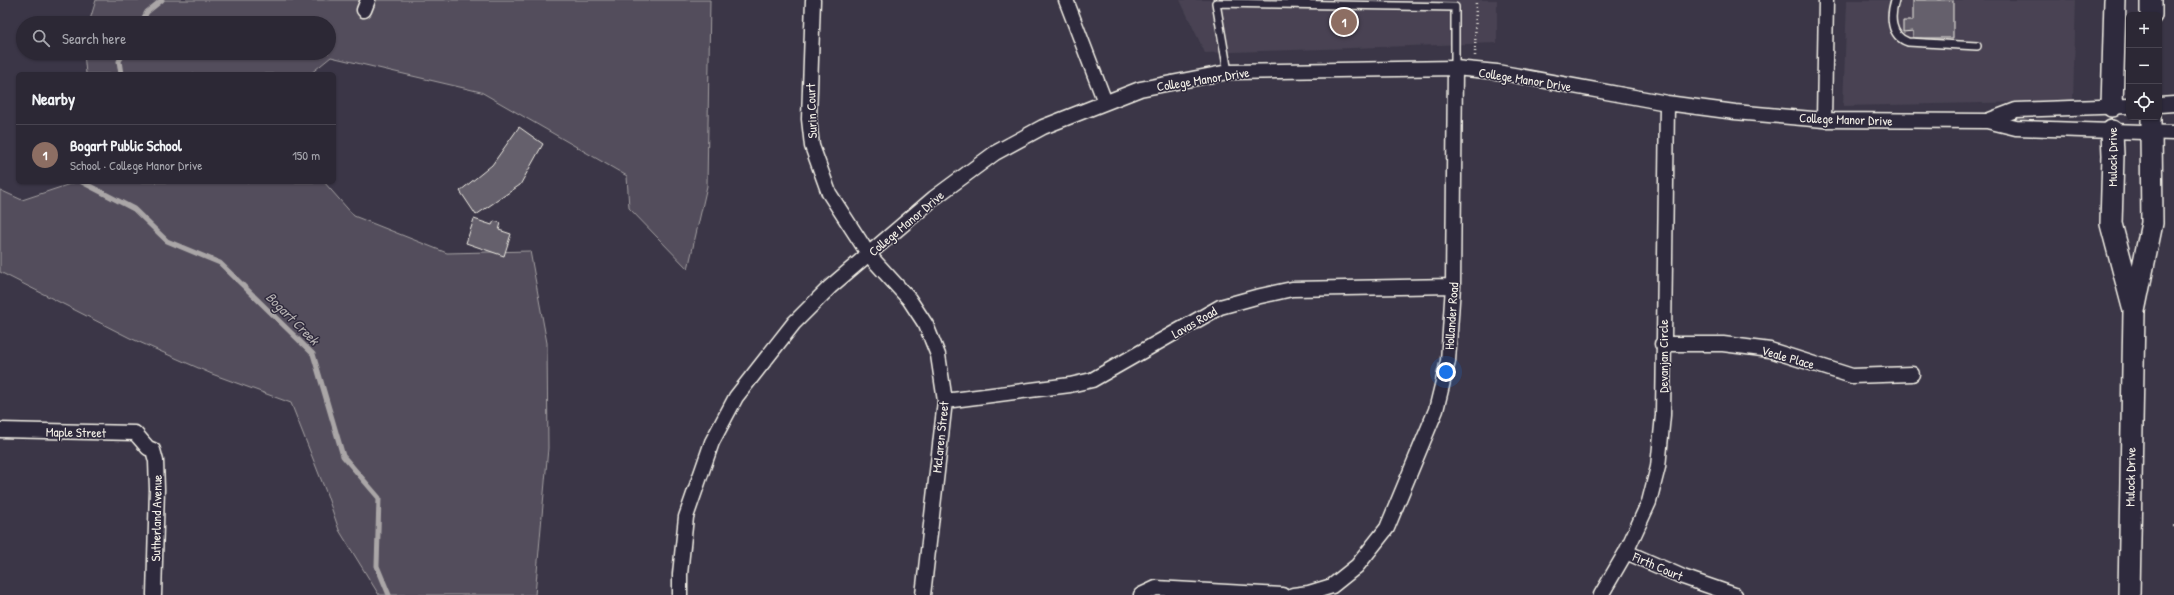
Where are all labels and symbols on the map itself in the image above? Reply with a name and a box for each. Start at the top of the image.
pin: 1 [1331,7,1357,37]
street label: College Manor Drive [1155,63,1251,95]
street label: College Manor Drive [1477,63,1573,95]
street label: Surin Court [801,83,821,139]
street label: College Manor Drive [1799,108,1893,130]
street label: Mulock Drive [2103,127,2121,187]
street label: College Manor Drive [864,186,948,260]
street label: Hollander Road [1440,282,1462,350]
water label: Bogart Creek [262,287,325,350]
street label: Lavas Road [1168,302,1220,342]
street label: Devanjan Circle [1654,319,1672,393]
street label: Veale Place [1759,341,1817,373]
your location [1436,362,1456,382]
street label: McLaren Street [927,400,953,474]
street label: Maple Street [46,422,107,442]
street label: Mulock Drive [2120,447,2140,507]
street label: Sutherland Avenue [146,474,166,562]
street label: Firth Court [1629,547,1686,585]

